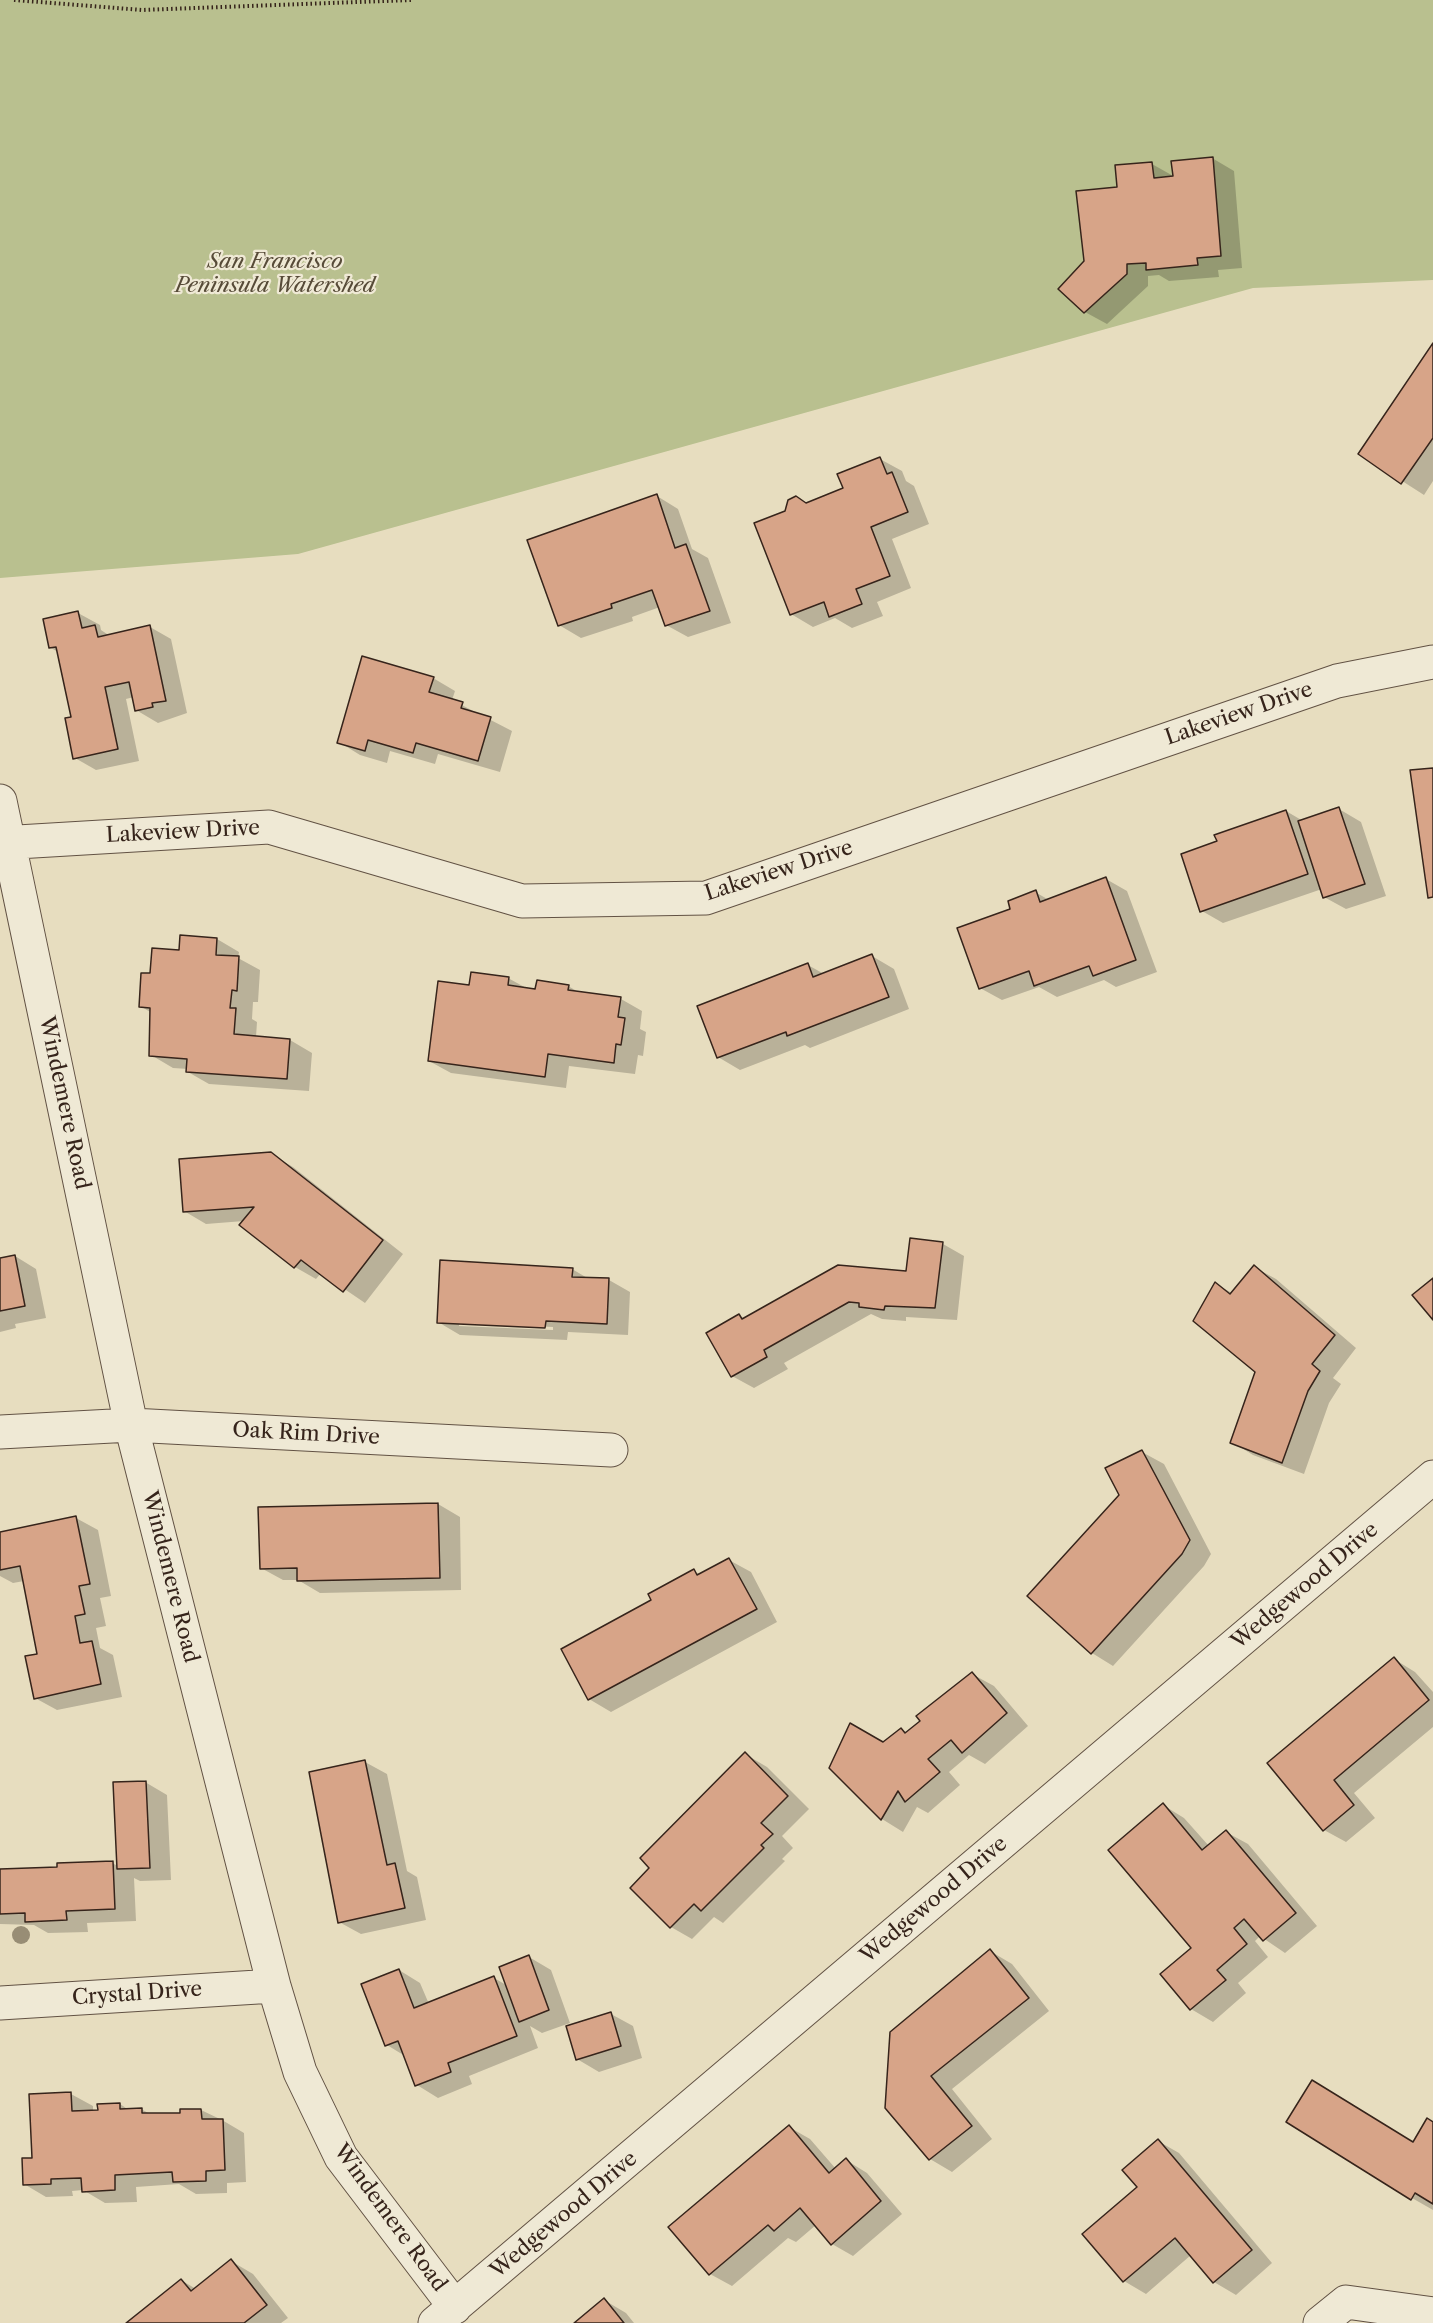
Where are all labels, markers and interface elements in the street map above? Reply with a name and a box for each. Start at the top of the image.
park label: San Francisco Peninsula Watershed [175,249,375,299]
street label: Lakeview Drive [1162,677,1316,751]
street label: Lakeview Drive [105,815,261,849]
street label: Lakeview Drive [702,835,856,907]
street label: Windemere Road [33,1014,95,1192]
street label: Oak Rim Drive [232,1418,380,1450]
street label: Windemere Road [136,1488,204,1666]
street label: Wedgewood Drive [1227,1517,1383,1655]
street label: Wedgewood Drive [856,1831,1012,1969]
street label: Crystal Drive [71,1977,203,2011]
street label: Windemere Road [328,2139,452,2297]
street label: Wedgewood Drive [486,2146,642,2284]

